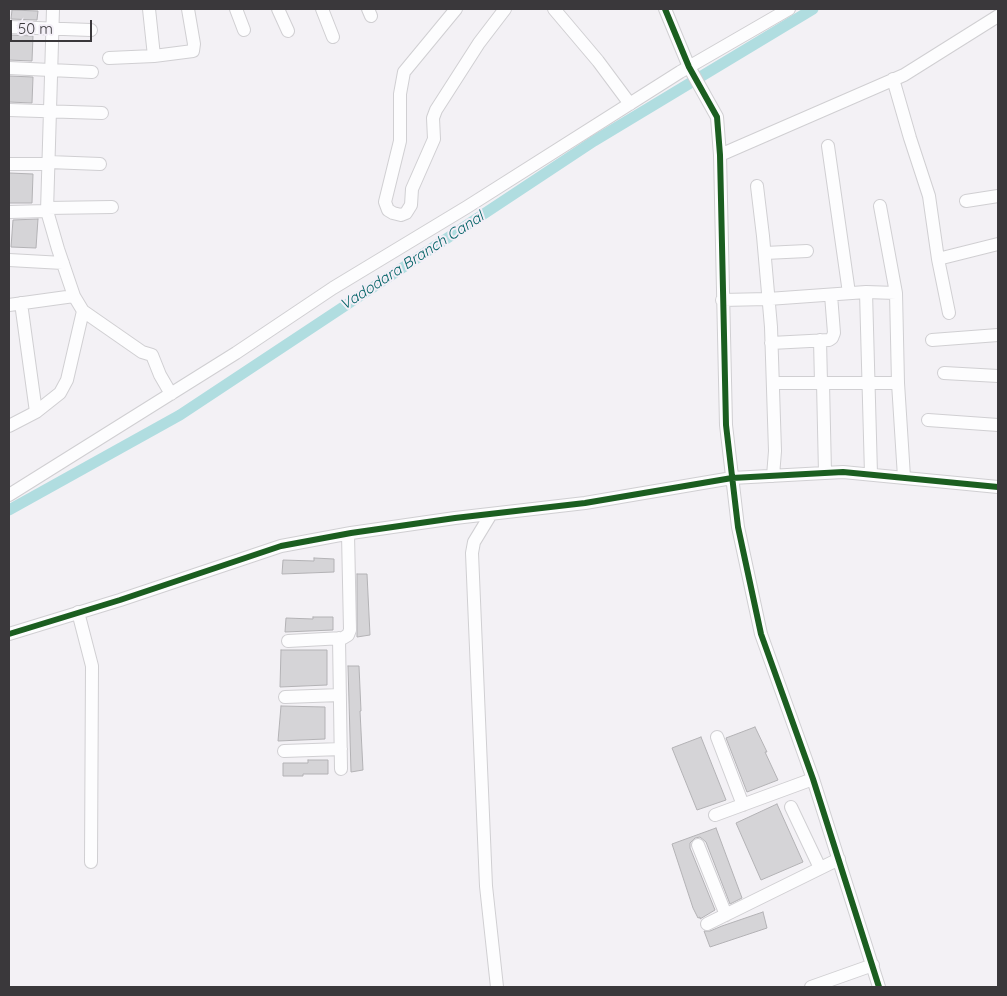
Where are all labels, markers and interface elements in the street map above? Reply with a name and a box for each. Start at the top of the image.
scale bar [12,10,95,42]
text: 50 m [18,19,53,38]
water label: Vadodara Branch Canal [337,208,487,314]

